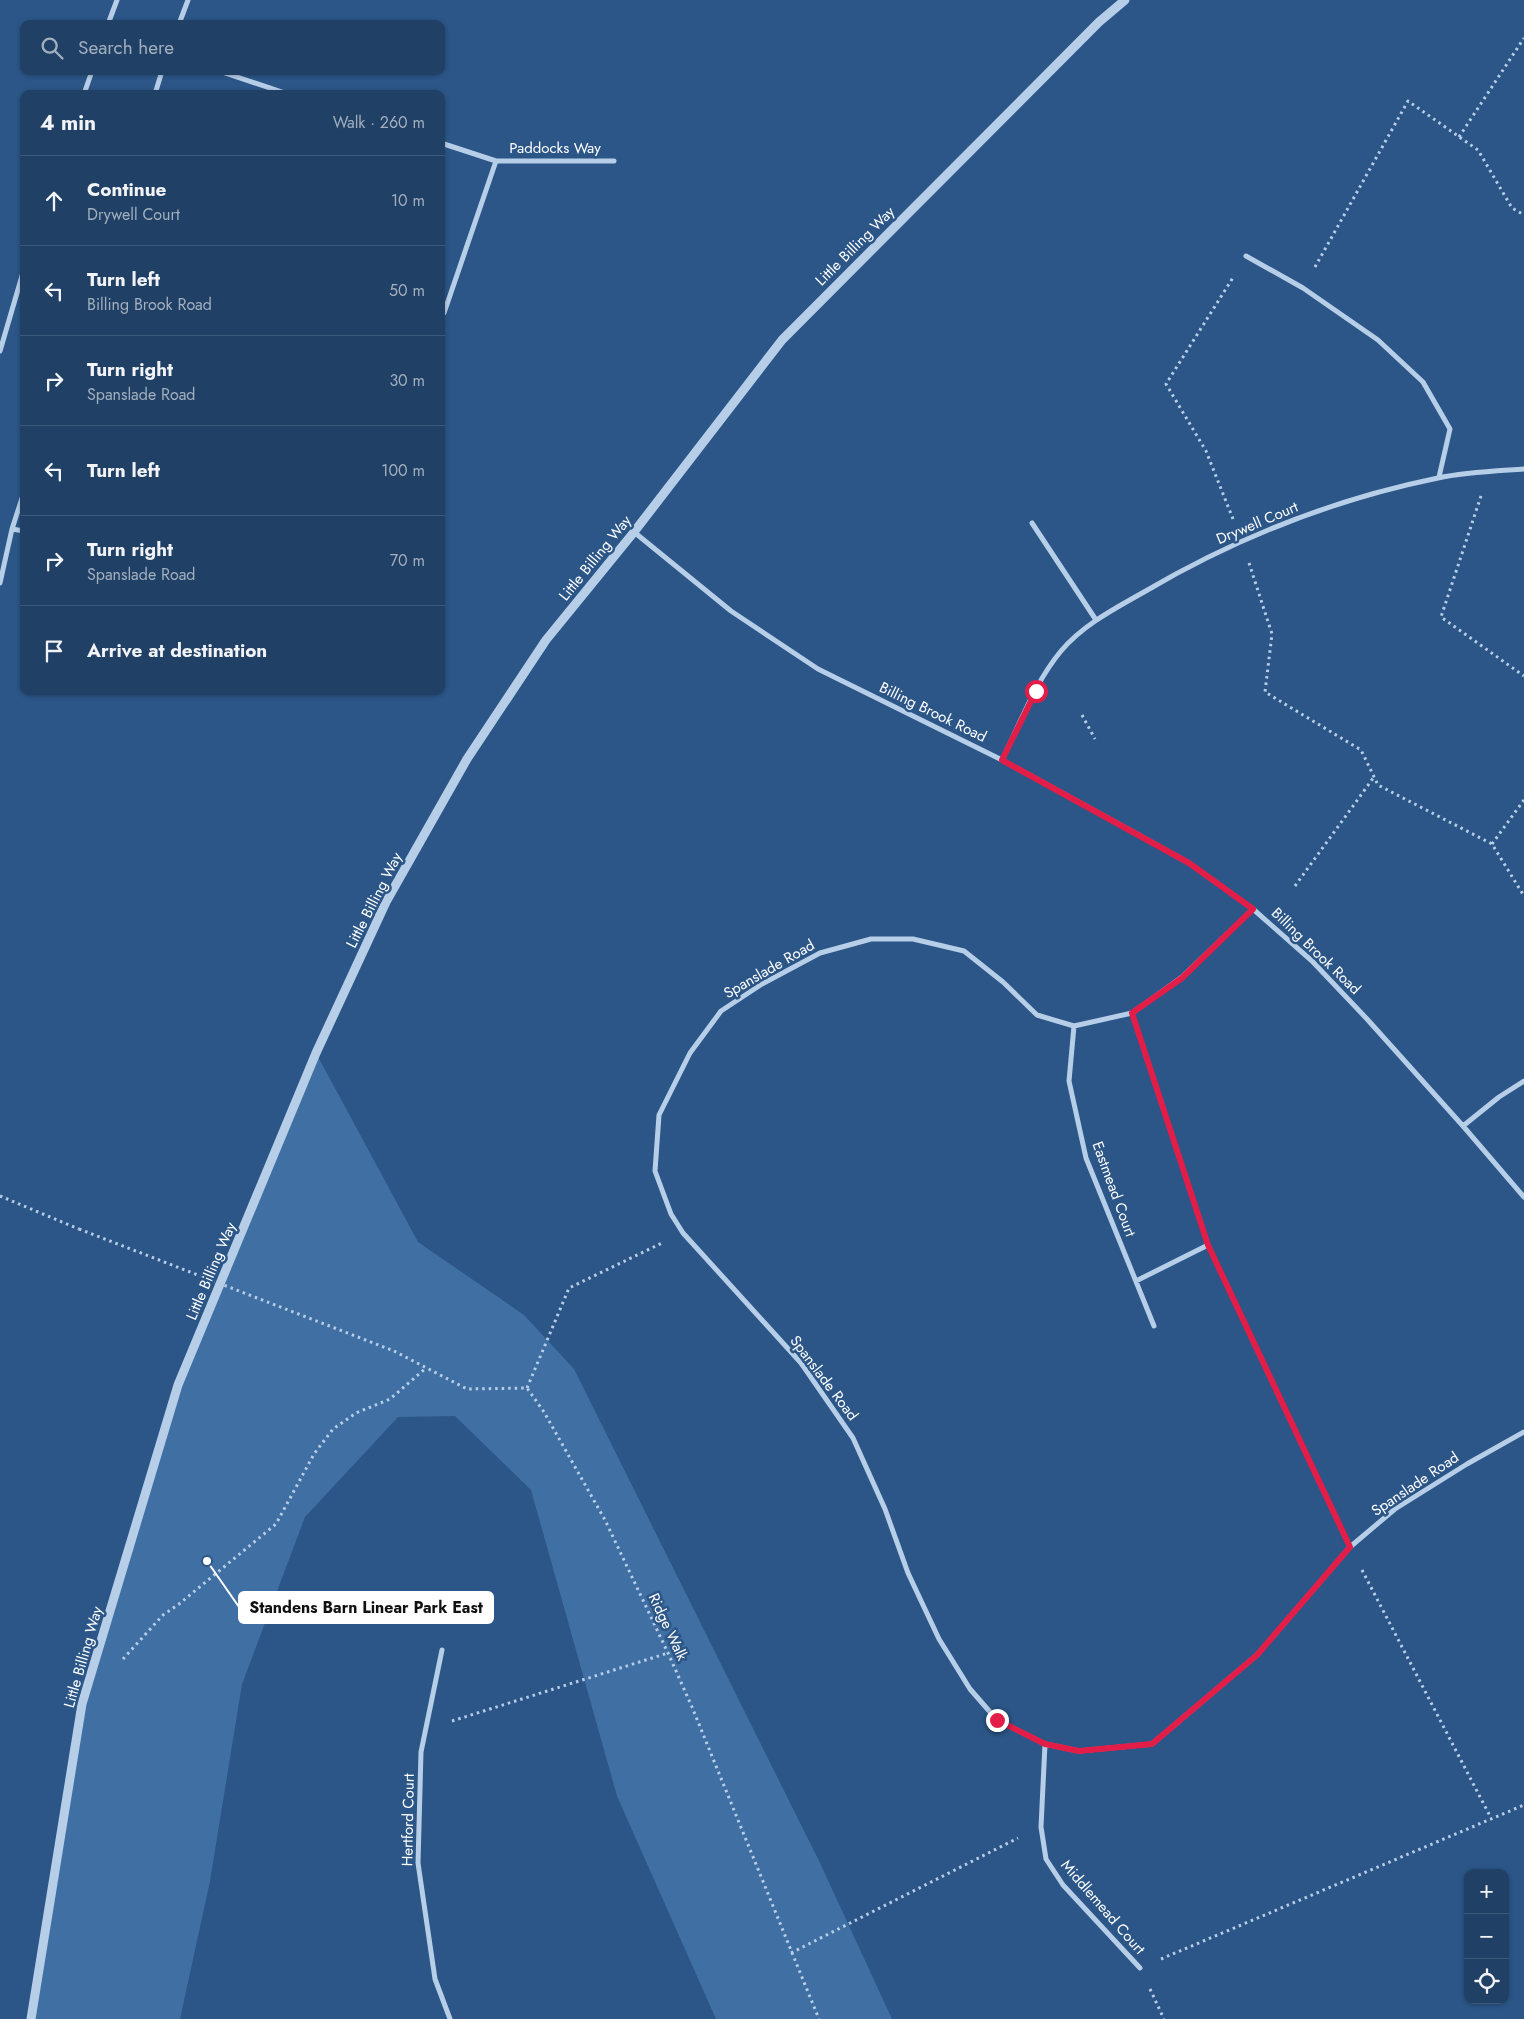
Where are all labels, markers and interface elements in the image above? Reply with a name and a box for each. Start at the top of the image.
search box [20,20,445,75]
icon: search [38,34,66,62]
text: Search here [78,34,174,61]
text: 4 min [40,108,96,138]
text: Walk · 260 m [333,111,425,134]
street label: Paddocks Way [509,137,601,159]
text: Continue [87,176,166,203]
icon: ahead [40,187,68,215]
text: 10 m [391,189,425,212]
street label: Little Billing Way [810,201,900,291]
text: Drywell Court [87,203,180,226]
text: Turn left [87,266,160,293]
icon: left [40,277,68,305]
text: 50 m [389,279,425,302]
text: Billing Brook Road [87,293,212,316]
text: Turn right [87,356,173,383]
icon: right [40,367,68,395]
text: 30 m [389,369,425,392]
text: Spanslade Road [87,383,195,406]
icon: left [40,457,68,485]
text: Turn left [87,457,160,484]
text: 100 m [381,459,425,482]
street label: Drywell Court [1213,496,1302,550]
street label: Little Billing Way [554,510,637,606]
text: Turn right [87,536,173,563]
icon: right [40,547,68,575]
text: 70 m [390,549,425,572]
text: Spanslade Road [87,563,195,586]
icon: arrive [40,637,68,665]
text: Arrive at destination [87,637,267,664]
street label: Billing Brook Road [876,676,990,748]
route start [1025,680,1048,703]
street label: Little Billing Way [340,848,408,952]
street label: Billing Brook Road [1266,902,1366,1000]
street label: Spanslade Road [719,934,819,1004]
street label: Eastmead Court [1087,1138,1142,1240]
street label: Little Billing Way [180,1218,242,1323]
street label: Spanslade Road [785,1331,863,1425]
street label: Spanslade Road [1367,1446,1463,1522]
street label: Ridge Walk [643,1590,693,1665]
callout: Standens Barn Linear Park East [239,1592,493,1623]
text: Standens Barn Linear Park East [249,1596,484,1619]
street label: Little Billing Way [58,1603,108,1710]
route end [986,1709,1009,1732]
street label: Hertford Court [396,1773,420,1867]
street label: Middlemead Court [1056,1855,1151,1959]
map controls [1464,1869,1509,2004]
button: + [1464,1869,1509,1914]
button: − [1464,1914,1509,1959]
button: locate [1464,1959,1509,2004]

